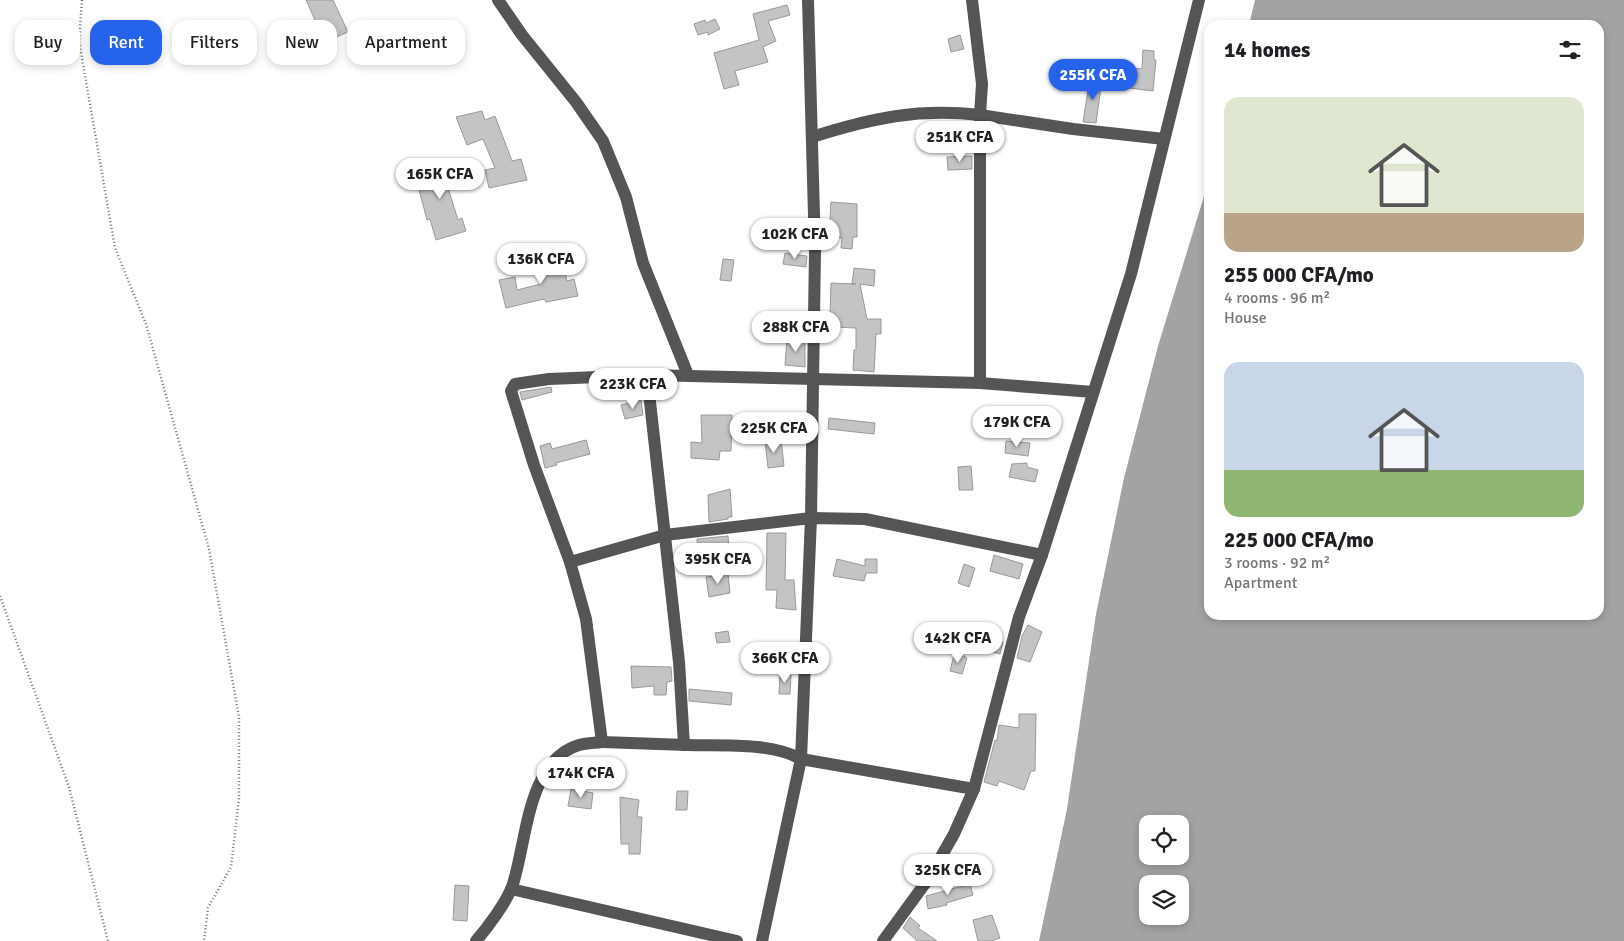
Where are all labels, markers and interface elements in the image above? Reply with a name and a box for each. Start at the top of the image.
chip: Buy [15,20,80,65]
chip: Rent [90,20,162,65]
chip: Filters [172,20,257,65]
chip: New [267,20,337,65]
chip: Apartment [347,20,465,65]
icon: filters [1556,36,1584,64]
text: 14 homes [1224,37,1310,63]
pin: 255K CFA [1041,58,1145,101]
text: 255K CFA [1060,65,1126,85]
pin: 251K CFA [908,120,1012,163]
text: 251K CFA [927,127,993,147]
icon: home [1359,130,1449,220]
pin: 165K CFA [388,158,492,200]
text: 165K CFA [407,164,473,184]
pin: 102K CFA [743,218,847,260]
text: 102K CFA [762,224,828,244]
pin: 136K CFA [489,242,593,285]
text: 136K CFA [508,249,574,269]
text: 255 000 CFA/mo [1224,262,1374,288]
text: 4 rooms · 96 m² [1224,288,1330,308]
text: House [1224,308,1267,328]
pin: 288K CFA [744,310,848,353]
text: 288K CFA [763,317,829,337]
pin: 223K CFA [581,368,685,410]
text: 223K CFA [600,374,666,394]
icon: home [1359,395,1449,485]
pin: 179K CFA [965,406,1069,448]
pin: 225K CFA [722,412,826,454]
text: 179K CFA [984,412,1050,432]
text: 225K CFA [741,418,807,438]
text: 225 000 CFA/mo [1224,527,1374,553]
pin: 395K CFA [666,542,770,585]
text: 395K CFA [685,549,751,569]
text: 3 rooms · 92 m² [1224,553,1330,573]
text: Apartment [1224,573,1297,593]
pin: 142K CFA [906,622,1010,664]
text: 142K CFA [925,628,991,648]
pin: 366K CFA [733,642,837,684]
text: 366K CFA [752,648,818,668]
pin: 174K CFA [529,756,633,799]
text: 174K CFA [548,763,614,783]
map controls [1139,815,1189,925]
button: locate [1139,815,1189,865]
pin: 325K CFA [896,854,1000,896]
text: 325K CFA [915,860,981,880]
button: layers [1139,875,1189,925]

